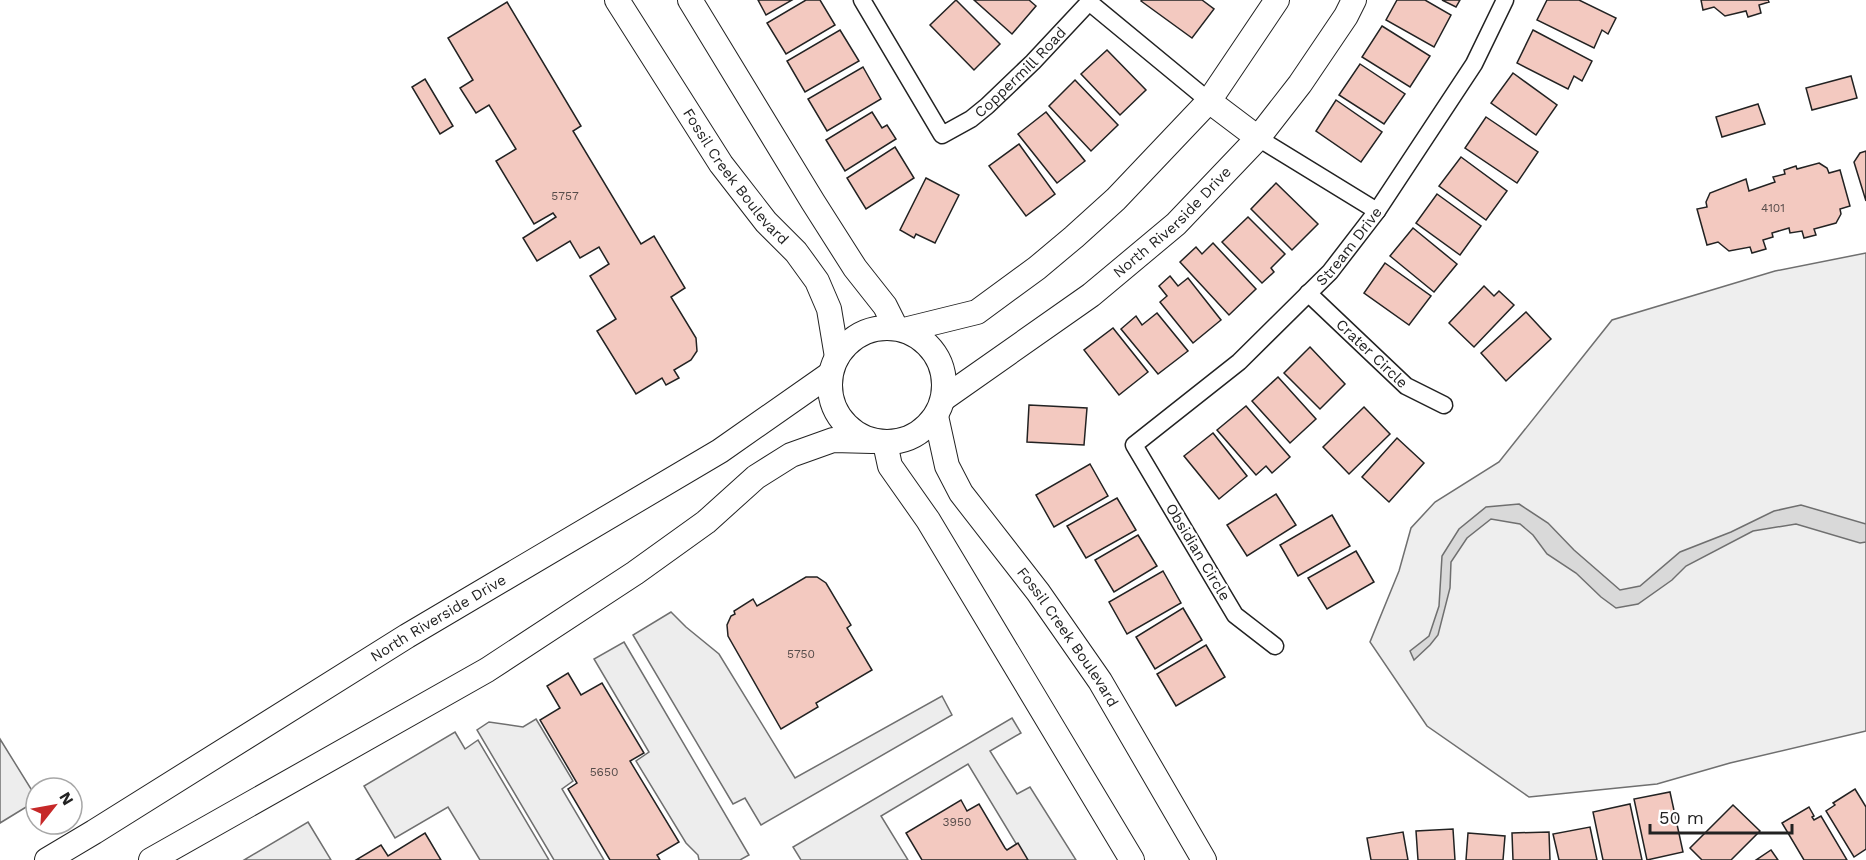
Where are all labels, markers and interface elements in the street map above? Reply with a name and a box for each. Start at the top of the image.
street label: Coppermill Road [971,23,1070,121]
street label: Fossil Creek Boulevard [679,105,792,248]
street label: North Riverside Drive [1110,163,1235,282]
house number: 5757 [551,189,579,203]
house number: 4101 [1761,201,1785,215]
street label: Stream Drive [1312,203,1386,290]
street label: Crater Circle [1332,315,1411,392]
street label: Obsidian Circle [1162,500,1234,604]
street label: Fossil Creek Boulevard [1013,564,1122,710]
street label: North Riverside Drive [367,571,509,666]
house number: 5750 [787,647,815,661]
house number: 5650 [590,765,618,779]
north arrow [24,776,84,836]
text: N [55,789,78,809]
scale bar [1650,797,1792,835]
text: 50 m [1659,807,1704,828]
house number: 3950 [943,815,971,829]

